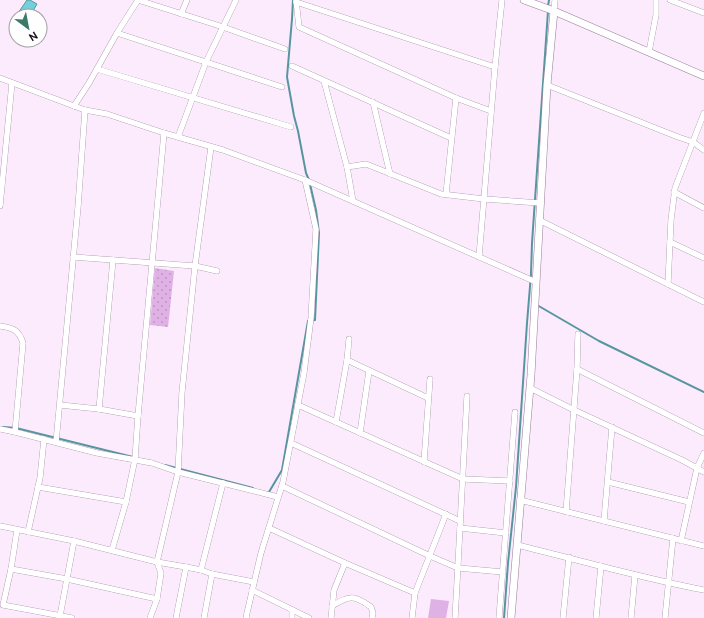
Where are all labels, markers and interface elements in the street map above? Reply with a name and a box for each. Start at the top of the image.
north arrow [8,8,48,48]
text: N [27,29,40,44]

